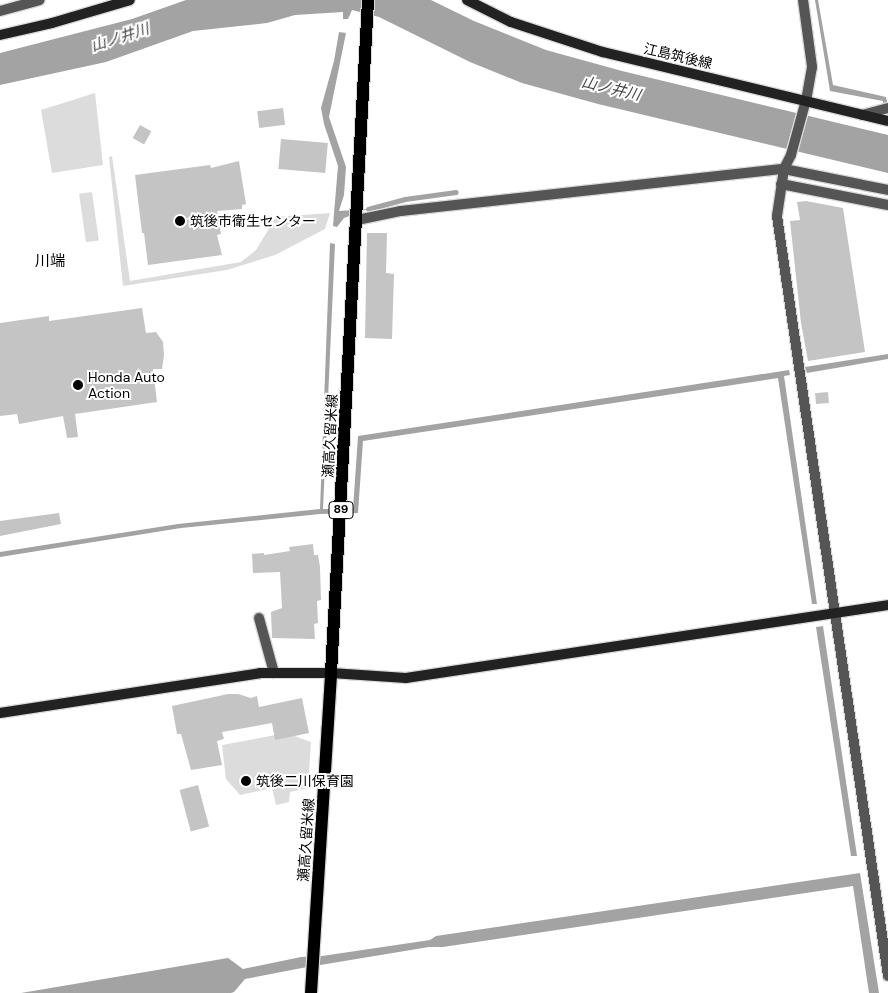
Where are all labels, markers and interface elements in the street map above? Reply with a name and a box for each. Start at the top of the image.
water label: 山ノ井川 [89,20,151,56]
street label: 江島筑後線 [642,40,714,72]
water label: 山ノ井川 [580,73,642,105]
place label: 筑後市衛生センター [190,213,316,229]
marker: 筑後市衛生センター [174,215,186,227]
district label: 川端 [35,253,65,271]
place label: Honda Auto Action [88,369,165,402]
marker: Honda Auto Action [72,379,84,391]
street label: 瀬高久留米線 [319,394,341,478]
road number: 89 [328,500,354,520]
place label: 筑後二川保育園 [256,773,354,789]
marker: 筑後二川保育園 [240,775,252,787]
street label: 瀬高久留米線 [295,798,317,882]

